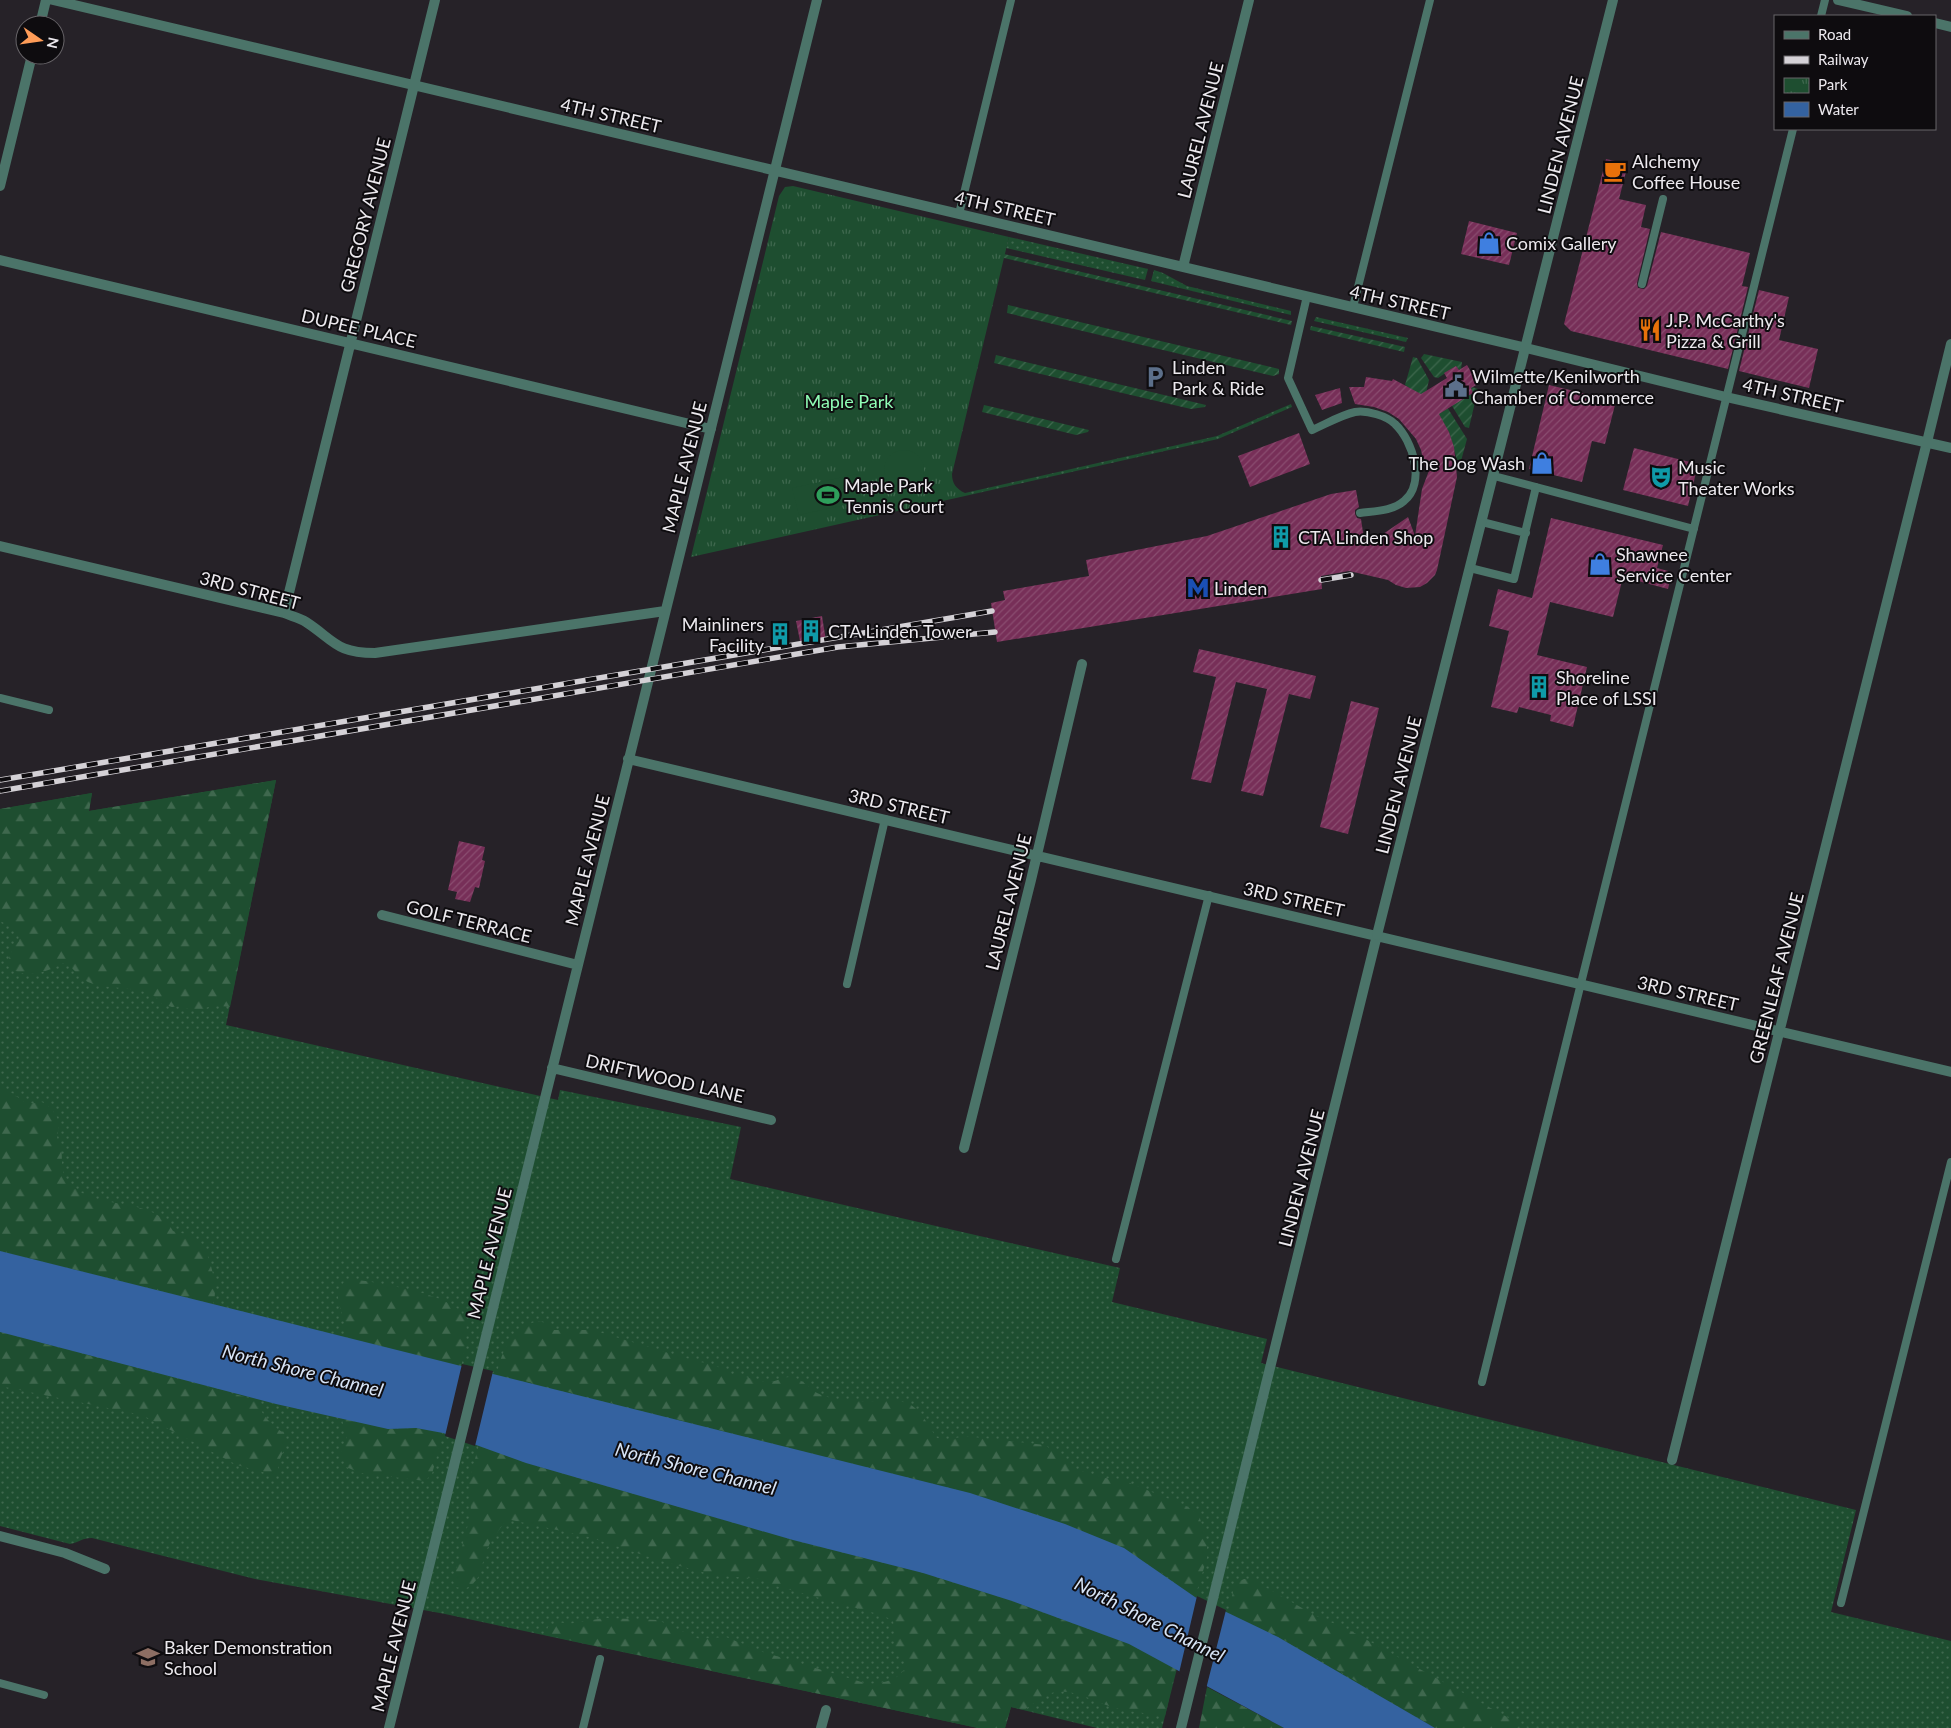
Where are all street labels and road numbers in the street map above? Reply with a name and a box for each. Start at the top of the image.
street label: LAUREL AVENUE [1172,59,1228,201]
street label: LINDEN AVENUE [1532,74,1588,216]
street label: 4TH STREET [559,93,664,137]
street label: GREGORY AVENUE [335,135,395,295]
street label: 4TH STREET [953,186,1058,230]
street label: 4TH STREET [1348,280,1453,324]
street label: DUPEE PLACE [299,304,419,352]
street label: 4TH STREET [1741,373,1846,417]
street label: MAPLE AVENUE [657,399,711,535]
street label: 3RD STREET [197,566,303,614]
street label: LINDEN AVENUE [1370,714,1426,856]
street label: 3RD STREET [846,784,952,828]
street label: MAPLE AVENUE [560,792,614,928]
street label: LAUREL AVENUE [980,831,1036,973]
street label: 3RD STREET [1241,877,1347,921]
street label: GREENLEAF AVENUE [1744,890,1808,1066]
street label: GOLF TERRACE [404,895,534,947]
street label: 3RD STREET [1635,971,1741,1015]
street label: DRIFTWOOD LANE [584,1049,746,1107]
street label: LINDEN AVENUE [1273,1107,1329,1249]
street label: MAPLE AVENUE [462,1185,516,1321]
street label: MAPLE AVENUE [366,1578,420,1714]

